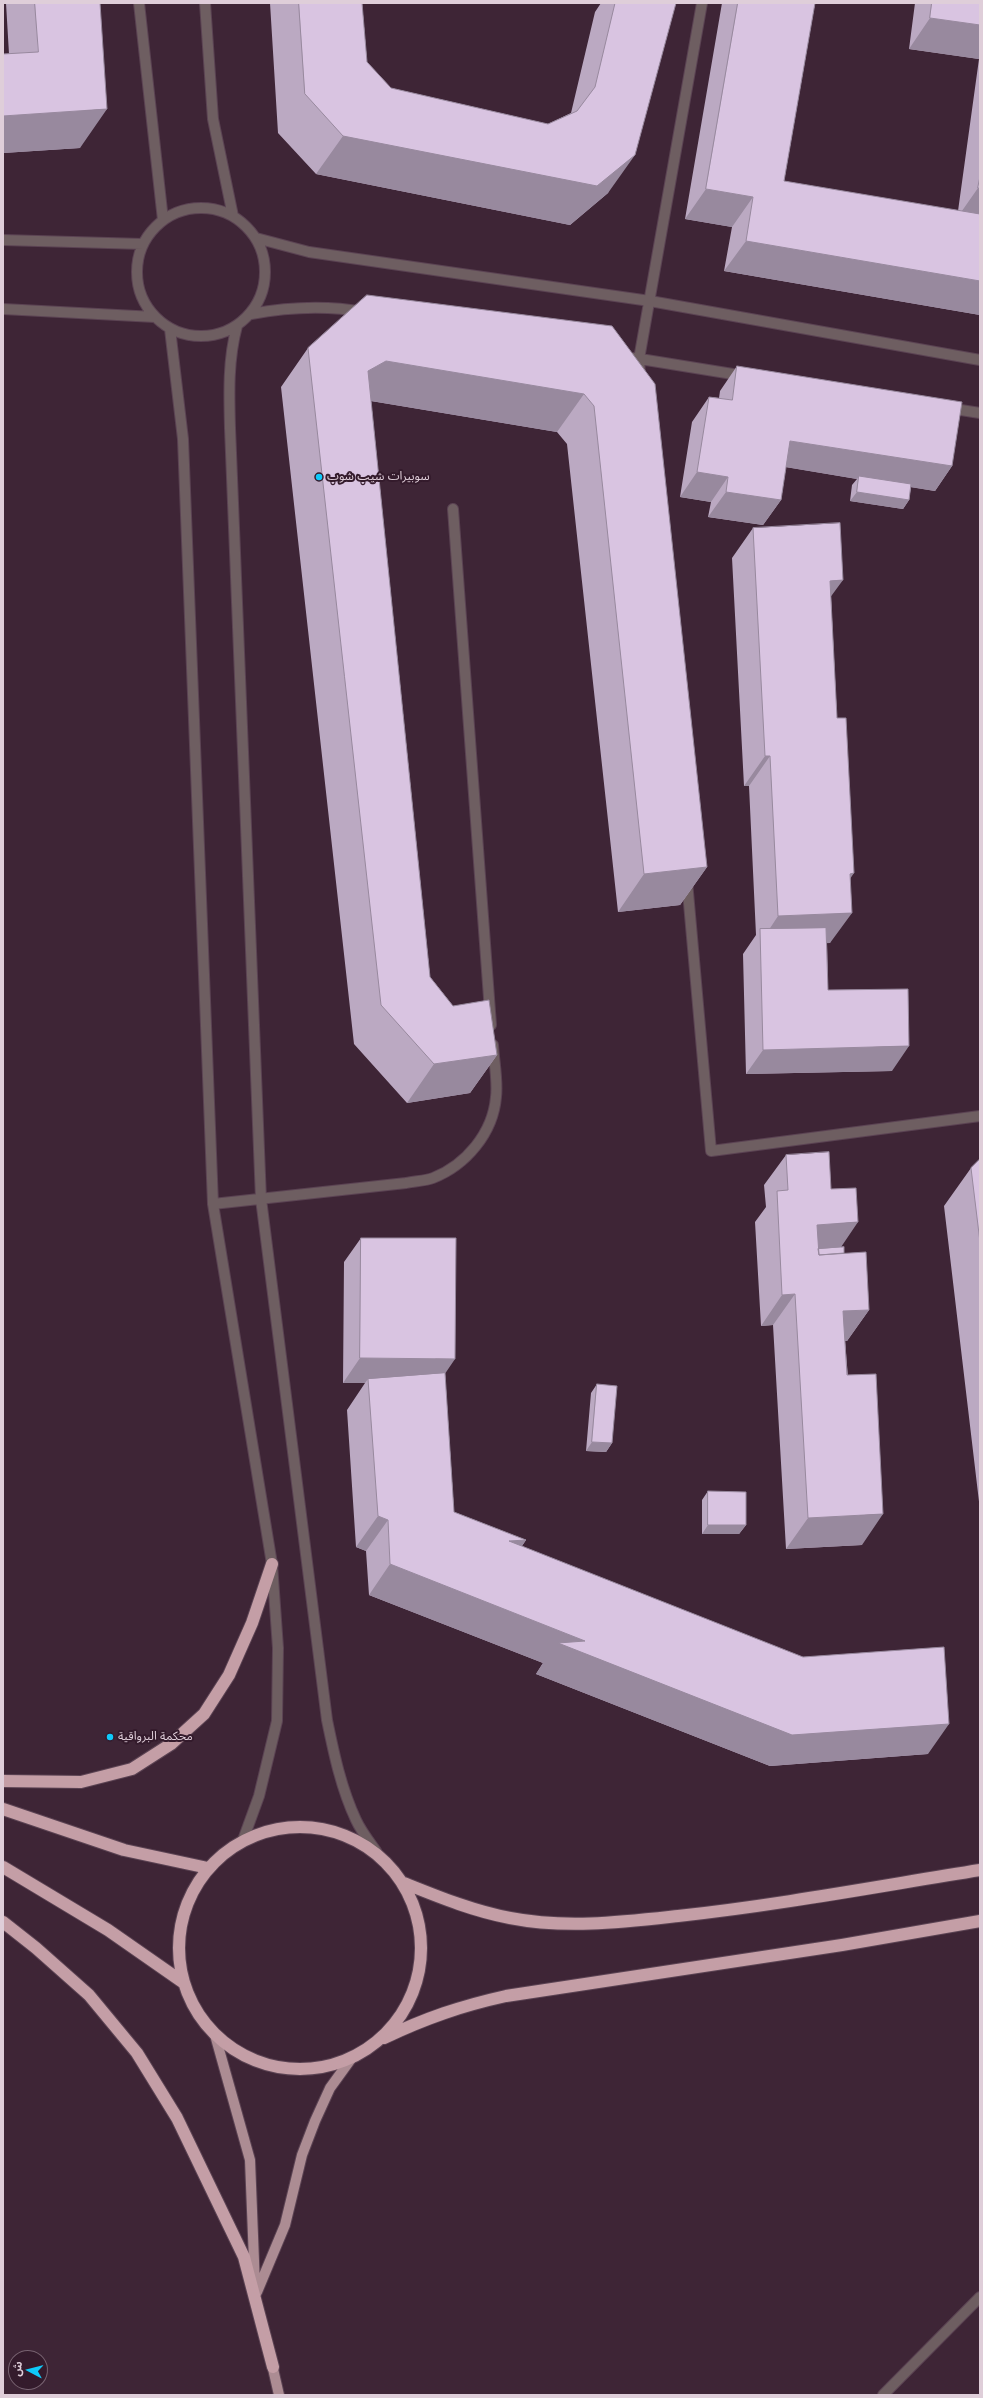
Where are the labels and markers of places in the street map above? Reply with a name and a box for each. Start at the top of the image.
place label: سوبيرات شيب شوب [327,470,430,484]
marker: سوبيرات شيب شوب [314,472,324,482]
place label: محكمة البرواقية [118,1730,193,1744]
marker: محكمة البرواقية [105,1732,115,1742]

